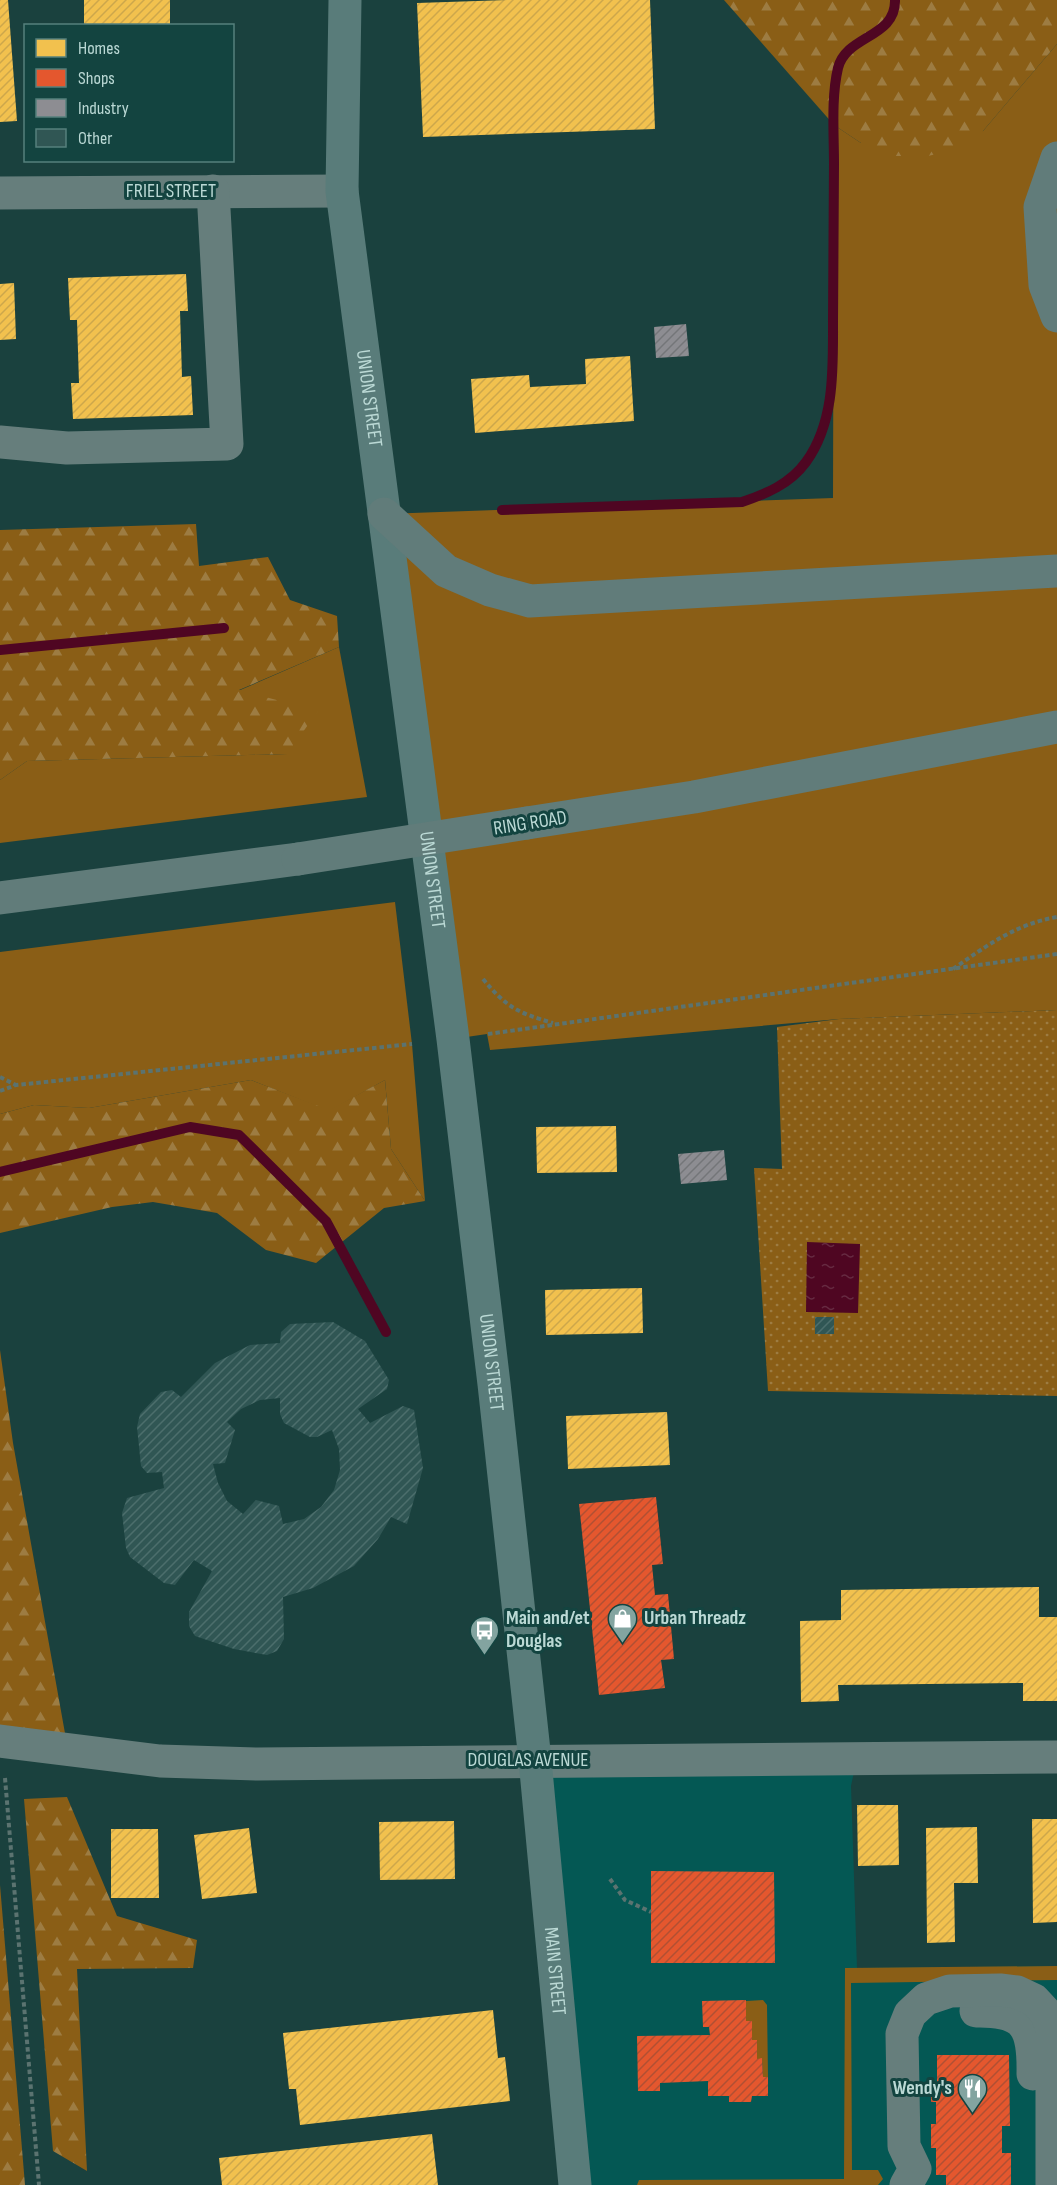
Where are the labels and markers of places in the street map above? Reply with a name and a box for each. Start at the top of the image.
shop icon: Urban Threadz [607,1602,639,1644]
place label: Main and/et Douglas [506,1606,590,1653]
place label: Urban Threadz [644,1606,746,1630]
bus stop icon: Main and/et Douglas [469,1614,501,1656]
restaurant icon: Wendy's [957,2072,989,2114]
place label: Wendy's [893,2076,952,2100]

